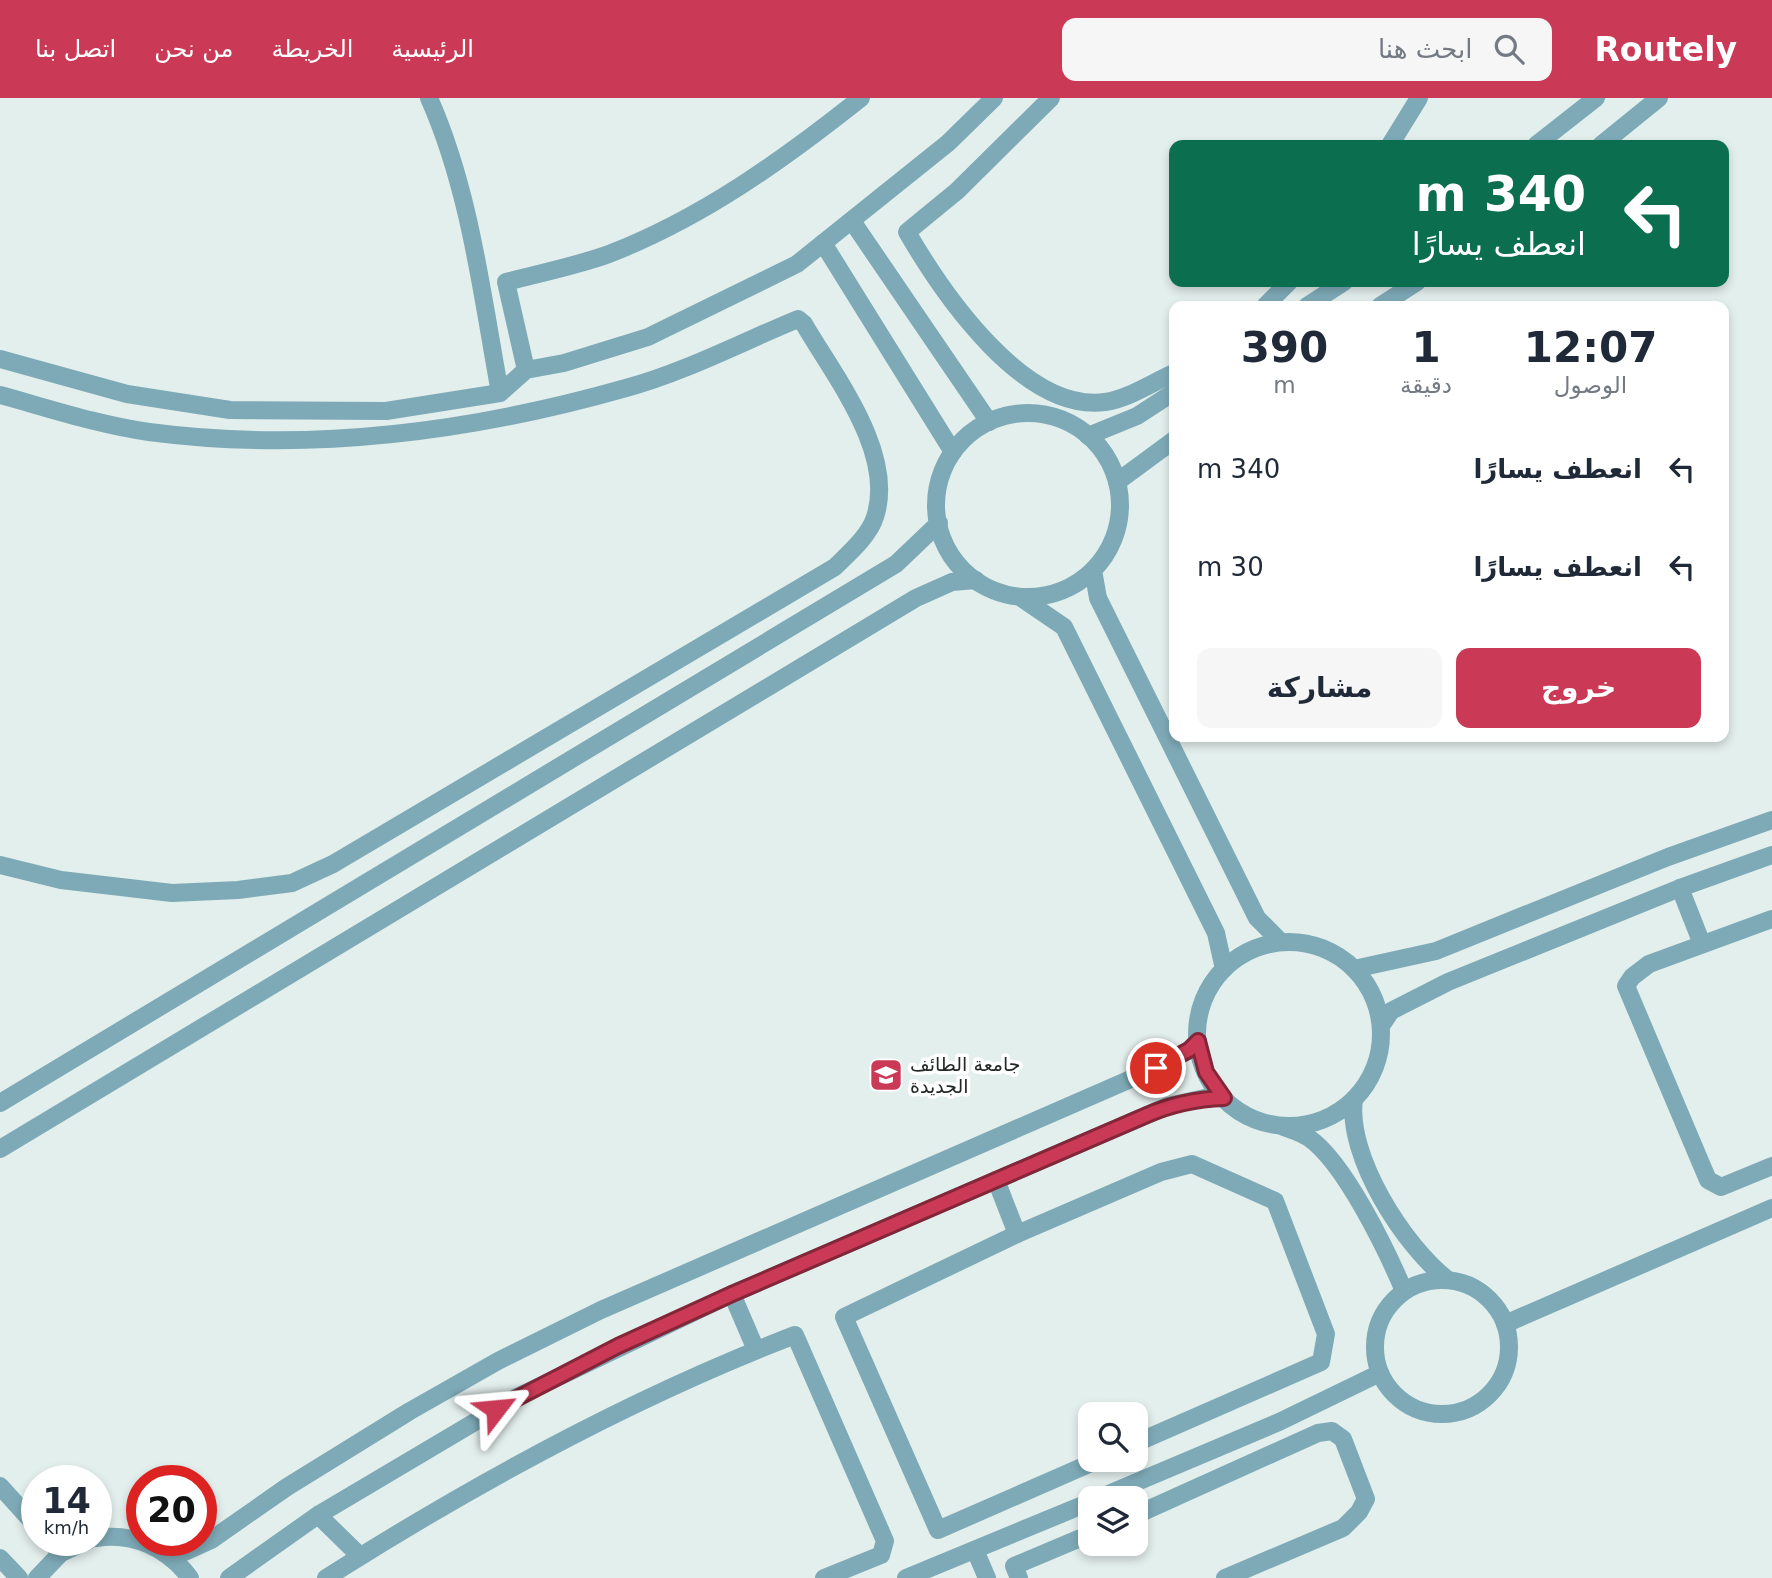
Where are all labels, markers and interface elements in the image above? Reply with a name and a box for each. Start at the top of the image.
search box [1062,18,1552,81]
icon: search [1490,30,1528,68]
text: Routely [1594,30,1737,69]
text: ابحث هنا [1378,34,1472,64]
text: اتصل بنا [35,35,116,63]
text: من نحن [154,35,233,63]
text: الخريطة [271,35,353,63]
text: الرئيسية [391,35,474,63]
text: 340 m [1416,166,1586,223]
icon: left [1610,168,1701,259]
text: انعطف يسارًا [1412,225,1586,263]
text: 390 [1241,323,1328,372]
text: 1 [1411,323,1441,372]
text: 12:07 [1524,323,1657,372]
text: m [1273,372,1296,398]
text: دقيقة [1400,372,1452,398]
text: الوصول [1554,372,1627,398]
icon: left [1663,450,1701,488]
text: 340 m [1197,454,1280,484]
text: انعطف يسارًا [1473,454,1642,484]
icon: left [1663,548,1701,586]
text: 30 m [1197,552,1264,582]
text: انعطف يسارًا [1473,552,1642,582]
button: مشاركة [1197,648,1442,728]
button: خروج [1456,648,1701,728]
pin [1126,1038,1186,1098]
icon: arrive [1137,1049,1175,1087]
place label: جامعة الطائف الجديدة [910,1053,1021,1097]
school or university icon: جامعة الطائف الجديدة [867,1056,905,1094]
position arrow [459,1372,533,1446]
map controls [1078,1402,1148,1556]
button: search [1078,1402,1148,1472]
speed limit sign: 20 [126,1465,217,1556]
text: 14 [42,1481,91,1521]
button: layers [1078,1486,1148,1556]
text: km/h [44,1517,89,1538]

